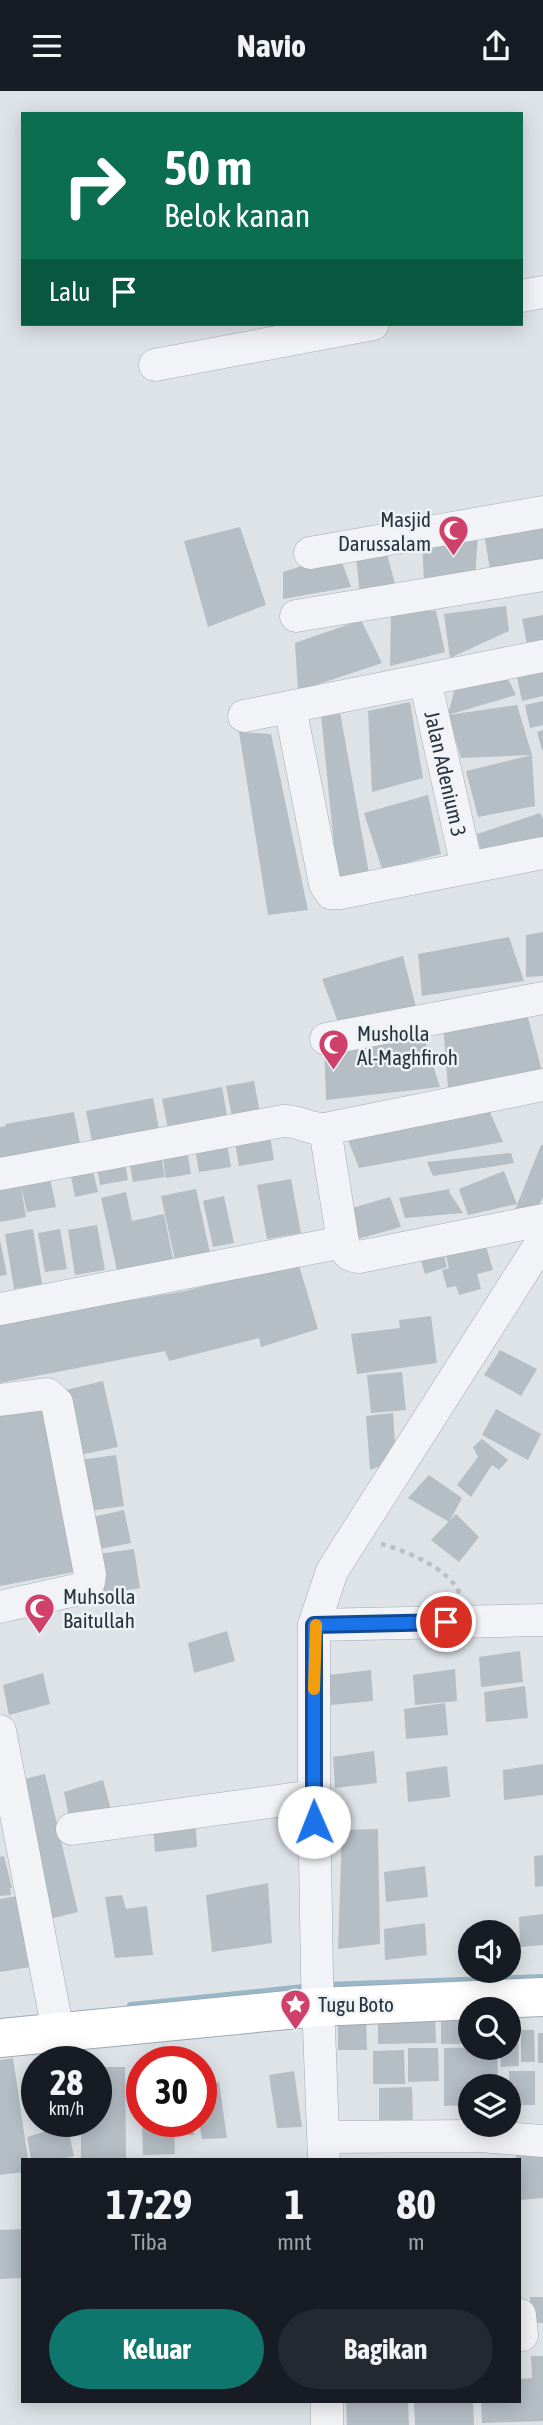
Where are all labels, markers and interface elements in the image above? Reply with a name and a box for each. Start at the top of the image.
icon: menu [28,27,66,65]
text: Navio [237,27,306,64]
icon: share [477,27,515,65]
text: 50 m [164,139,252,195]
icon: right [49,140,140,231]
text: Belok kanan [164,197,310,234]
icon: arrive [105,273,143,311]
text: Lalu [49,277,91,307]
place label: Masjid Darussalam [338,507,431,555]
mosque icon: Masjid Darussalam [437,514,471,558]
street label: Jalan Adenium 3 [420,709,472,839]
place label: Musholla Al-Maghfiroh [357,1021,458,1069]
mosque icon: Musholla Al-Maghfiroh [317,1028,351,1072]
place label: Muhsolla Baitullah [63,1584,136,1632]
mosque icon: Muhsolla Baitullah [23,1591,57,1635]
pin [416,1592,476,1652]
icon: arrive [427,1603,465,1641]
position arrow [277,1785,351,1859]
map controls [458,1920,521,2137]
button: sound [458,1920,521,1983]
place icon: Tugu Boto [278,1987,312,2031]
place label: Tugu Boto [318,1992,394,2016]
button: search [458,1997,521,2060]
speed limit sign: 30 [126,2046,217,2137]
text: 28 [50,2062,83,2102]
button: layers [458,2074,521,2137]
text: km/h [49,2098,84,2119]
text: 17:29 [106,2180,192,2228]
text: 1 [285,2180,304,2228]
text: 80 [397,2180,436,2228]
text: Tiba [131,2229,167,2255]
text: mnt [277,2229,312,2255]
text: m [408,2229,425,2255]
button: Keluar [49,2309,264,2389]
button: Bagikan [278,2309,493,2389]

